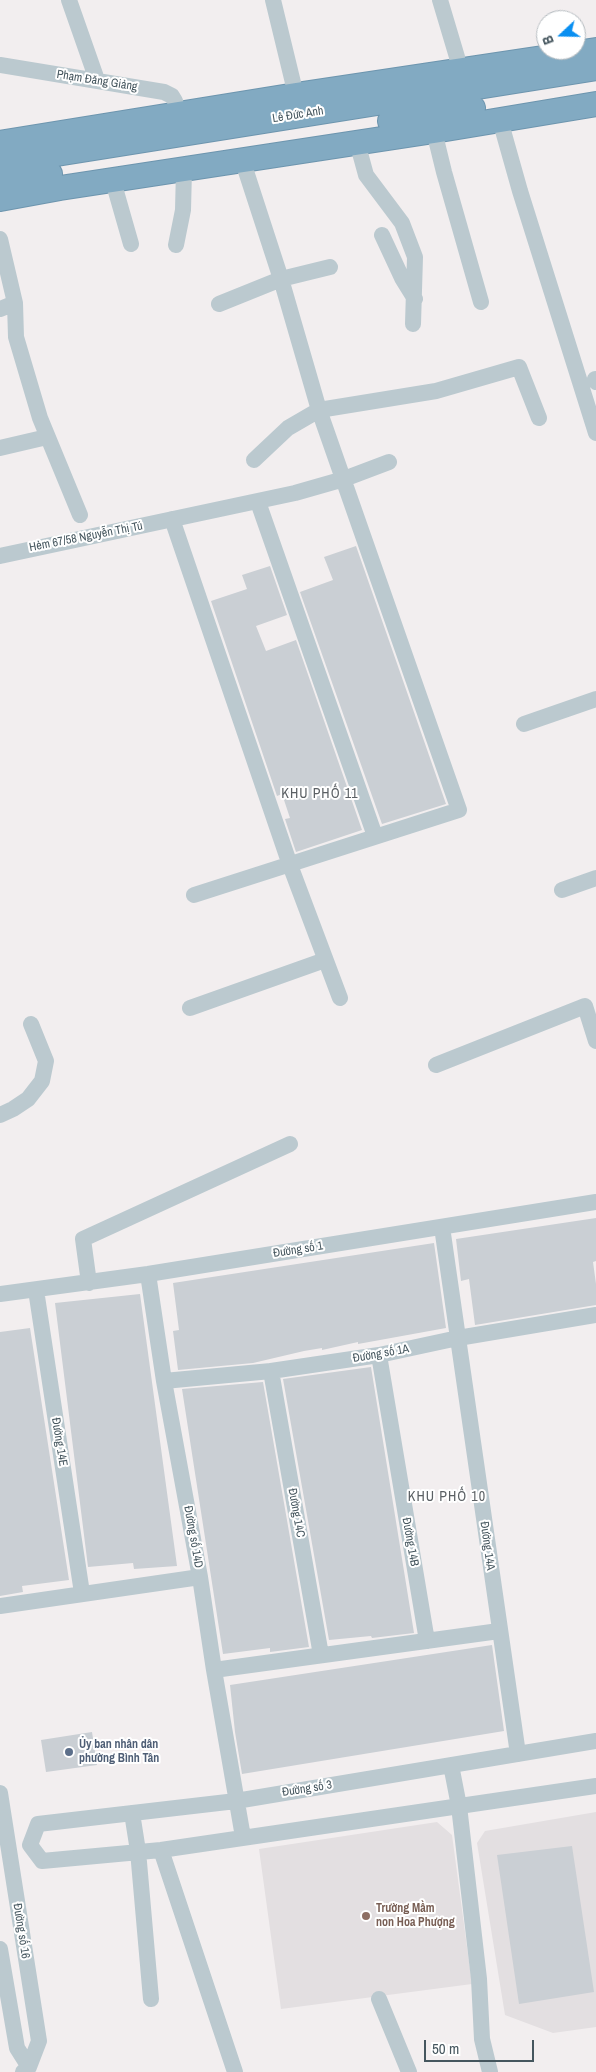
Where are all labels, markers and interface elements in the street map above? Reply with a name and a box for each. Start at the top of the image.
north arrow [536,10,586,60]
text: B [538,33,558,47]
street label: Phạm Đăng Giảng [56,68,138,94]
street label: Lê Đức Anh [271,104,325,126]
street label: Hẻm 67/58 Nguyễn Thị Tú [28,519,144,555]
district label: KHU PHỐ 11 [280,786,360,802]
street label: Đường số 1 [272,1239,324,1261]
street label: Đường số 1A [352,1342,410,1366]
street label: Đường 14E [48,1417,70,1467]
street label: Đường 14C [285,1487,307,1539]
district label: KHU PHỐ 10 [407,1489,487,1505]
street label: Đường số 14D [180,1505,206,1569]
street label: Đường 14B [399,1517,421,1567]
street label: Đường 14A [476,1521,498,1571]
place label: Ủy ban nhân dân phường Bình Tân [79,1738,159,1766]
marker: Ủy ban nhân dân phường Bình Tân [63,1746,75,1758]
street label: Đường số 3 [281,1778,333,1800]
street label: Đường số 16 [10,1902,32,1960]
place label: Trường Mầm non Hoa Phượng [376,1902,455,1930]
marker: Trường Mầm non Hoa Phượng [360,1910,372,1922]
scale bar [426,2030,536,2062]
text: 50 m [432,2038,459,2059]

